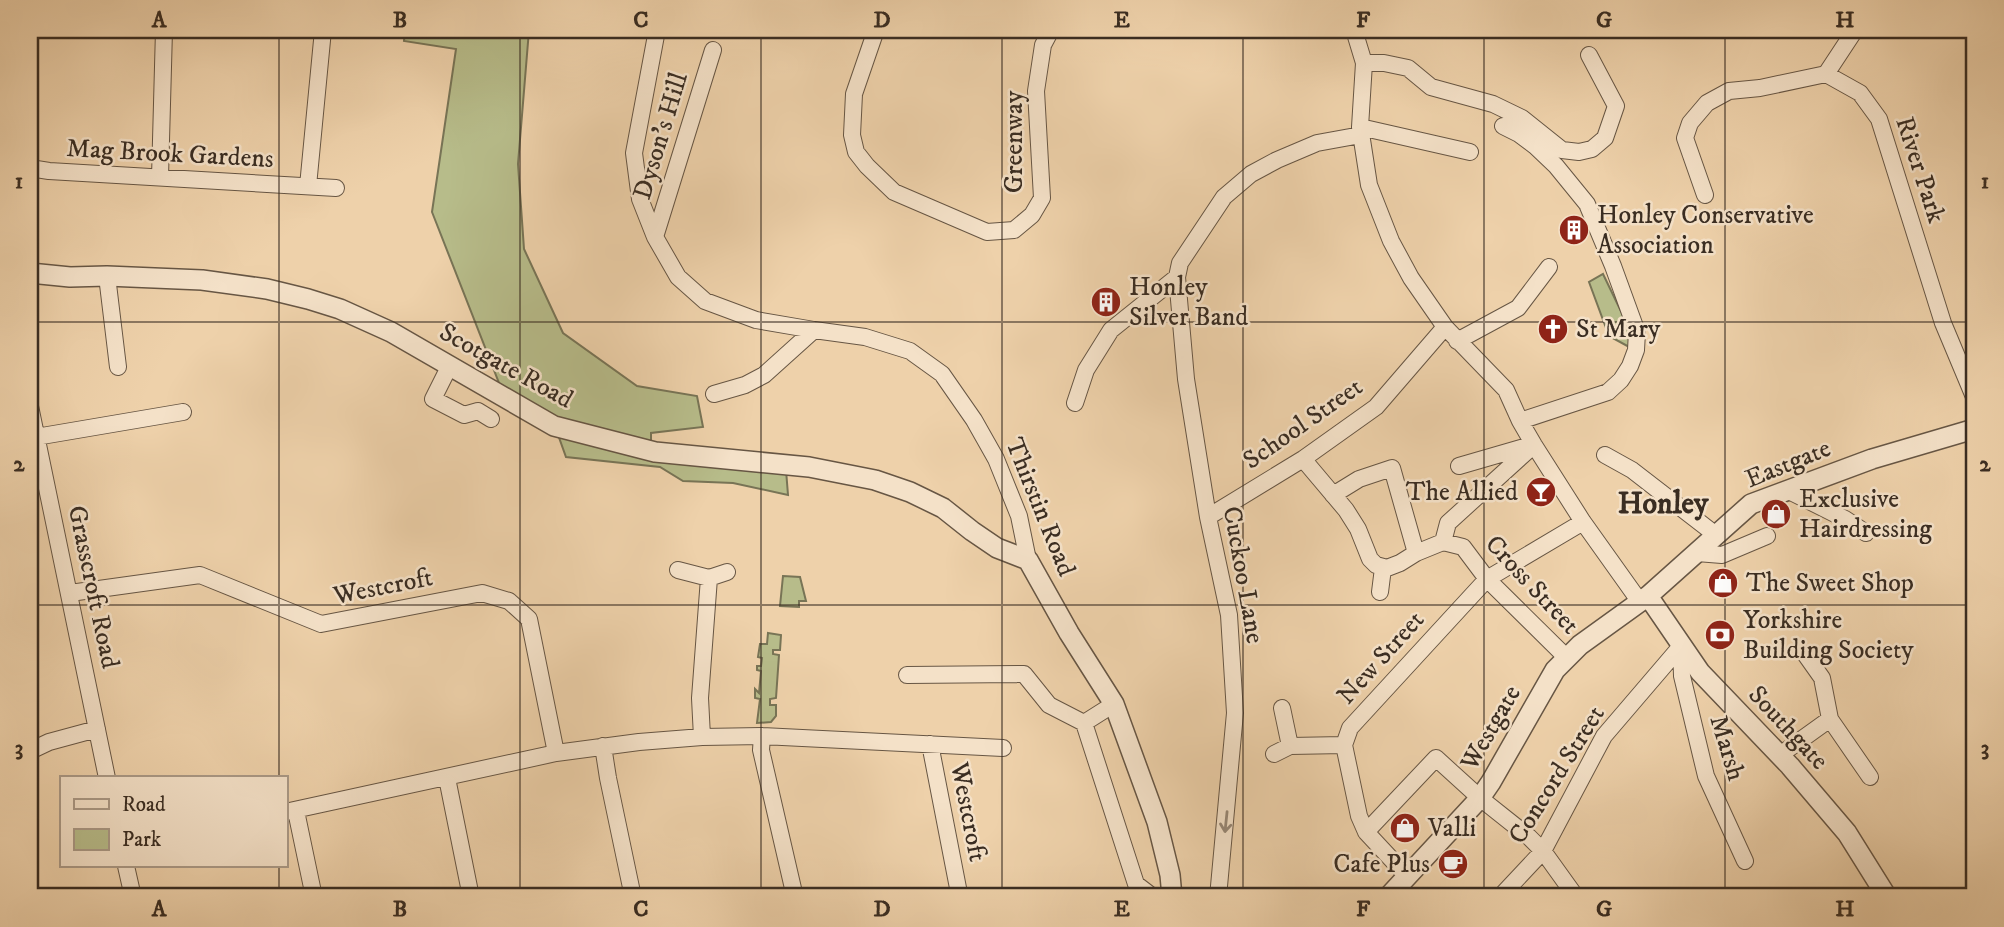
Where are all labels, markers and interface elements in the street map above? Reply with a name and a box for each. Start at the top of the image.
text: A [151,6,168,35]
text: B [393,6,407,35]
text: C [633,6,649,35]
text: D [873,6,891,35]
text: E [1114,6,1130,35]
text: F [1356,6,1371,35]
text: G [1596,6,1612,35]
text: H [1835,6,1855,35]
street label: Dyson's Hill [626,68,696,204]
street label: Greenway [998,90,1031,193]
street label: River Park [1887,113,1953,227]
street label: Mag Brook Gardens [66,132,274,176]
text: 1 [15,167,23,196]
text: 1 [1981,167,1989,196]
place label: Honley Conservative Association [1597,199,1814,262]
building icon: Honley Conservative Association [1557,213,1591,247]
place label: Honley Silver Band [1129,271,1248,334]
building icon: Honley Silver Band [1089,285,1123,319]
church icon: St Mary [1536,312,1570,346]
place label: St Mary [1576,313,1661,346]
street label: Scotgate Road [433,316,579,416]
street label: School Street [1237,371,1369,477]
street label: Eastgate [1740,432,1836,496]
street label: Thirstin Road [997,433,1083,581]
text: 2 [13,450,25,479]
text: 2 [1979,450,1991,479]
bar icon: The Allied [1524,475,1558,509]
place label: The Allied [1406,476,1518,509]
place label: Exclusive Hairdressing [1799,483,1932,546]
district label: Honley [1618,486,1709,523]
shop icon: Exclusive Hairdressing [1759,497,1793,531]
street label: Grasscroft Road [60,503,126,672]
street label: Cuckoo Lane [1215,504,1271,646]
street label: Cross Street [1478,528,1586,642]
street label: Westcroft [330,561,435,613]
shop icon: The Sweet Shop [1706,566,1740,600]
place label: The Sweet Shop [1746,567,1914,600]
street label: New Street [1330,604,1432,712]
place label: Yorkshire Building Society [1743,604,1914,667]
bank icon: Yorkshire Building Society [1703,618,1737,652]
street label: Westgate [1453,679,1529,777]
street label: Southgate [1741,679,1835,777]
street label: Concord Street [1501,700,1613,850]
street label: Marsh [1701,711,1753,785]
text: 3 [15,734,23,763]
text: 3 [1981,734,1989,763]
street label: Westcroft [942,759,994,864]
legend [60,776,287,867]
text: Road [122,792,166,818]
one-way arrow [1219,810,1232,833]
shop icon: Valli [1388,811,1422,845]
place label: Valli [1427,812,1476,845]
text: Park [122,827,162,853]
cafe icon: Cafe Plus [1436,847,1470,881]
place label: Cafe Plus [1333,848,1430,881]
text: A [151,895,168,924]
text: B [393,895,407,924]
text: C [633,895,649,924]
text: D [873,895,891,924]
text: E [1114,895,1130,924]
text: F [1356,895,1371,924]
text: G [1596,895,1612,924]
text: H [1835,895,1855,924]

